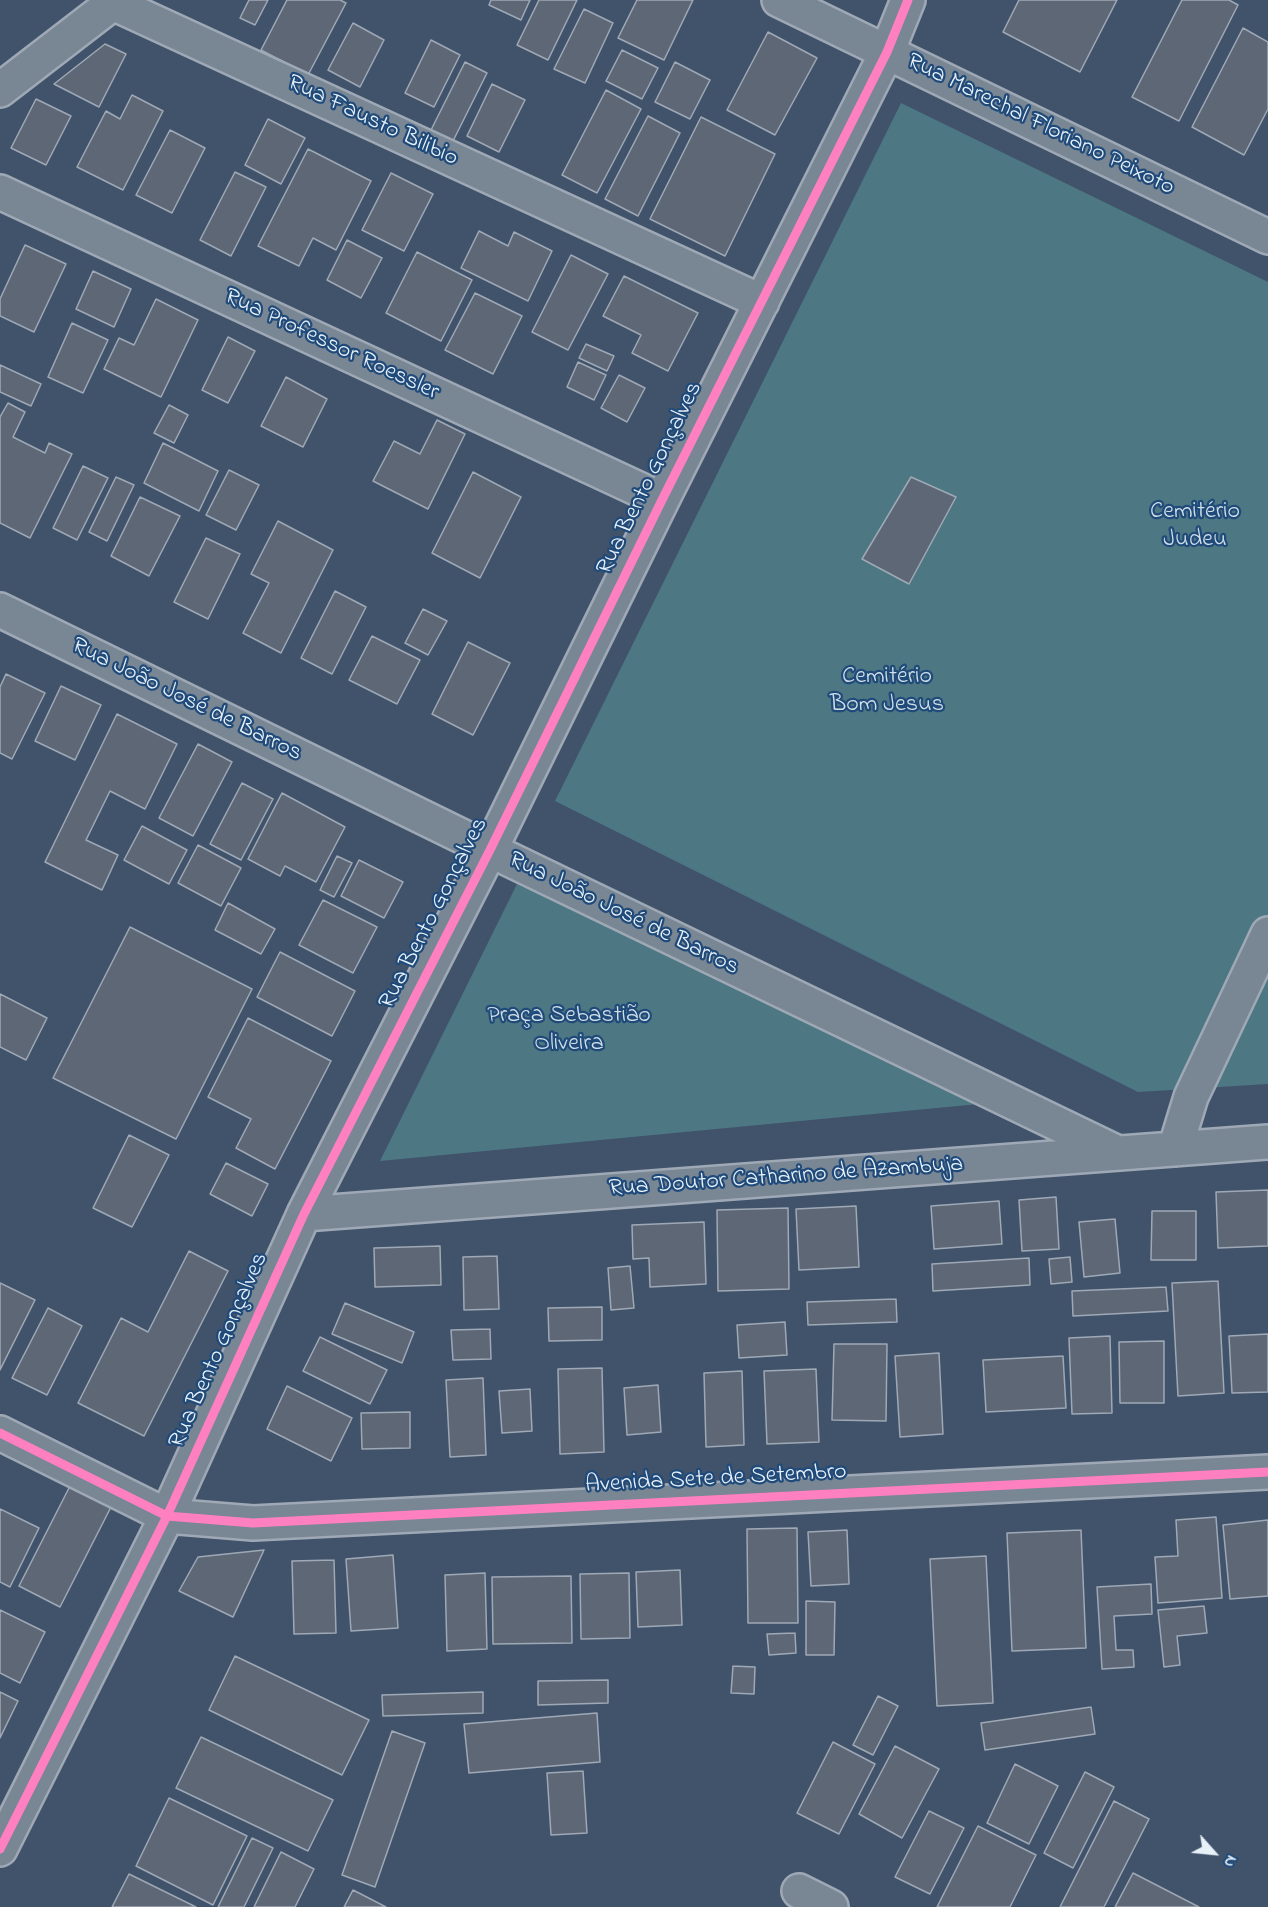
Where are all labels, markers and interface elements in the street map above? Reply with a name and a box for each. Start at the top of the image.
street label: Rua Marechal Floriano Peixoto [901,49,1179,203]
street label: Rua Fausto Bilibio [282,70,462,174]
street label: Rua Professor Roessler [219,284,443,408]
street label: Rua Bento Gonçalves [592,378,710,580]
park label: Cemitério Judeu [1150,499,1240,555]
street label: Rua João José de Barros [66,633,306,769]
park label: Cemitério Bom Jesus [830,664,944,720]
street label: Rua Bento Gonçalves [374,813,496,1015]
street label: Rua João José de Barros [503,847,743,983]
park label: Praça Sebastião Oliveira [487,1003,651,1059]
street label: Rua Doutor Catharino de Azambuja [608,1151,964,1205]
street label: Rua Bento Gonçalves [164,1249,276,1453]
street label: Avenida Sete de Setembro [585,1459,847,1501]
north arrow [1184,1823,1244,1883]
text: N [1217,1851,1243,1871]

